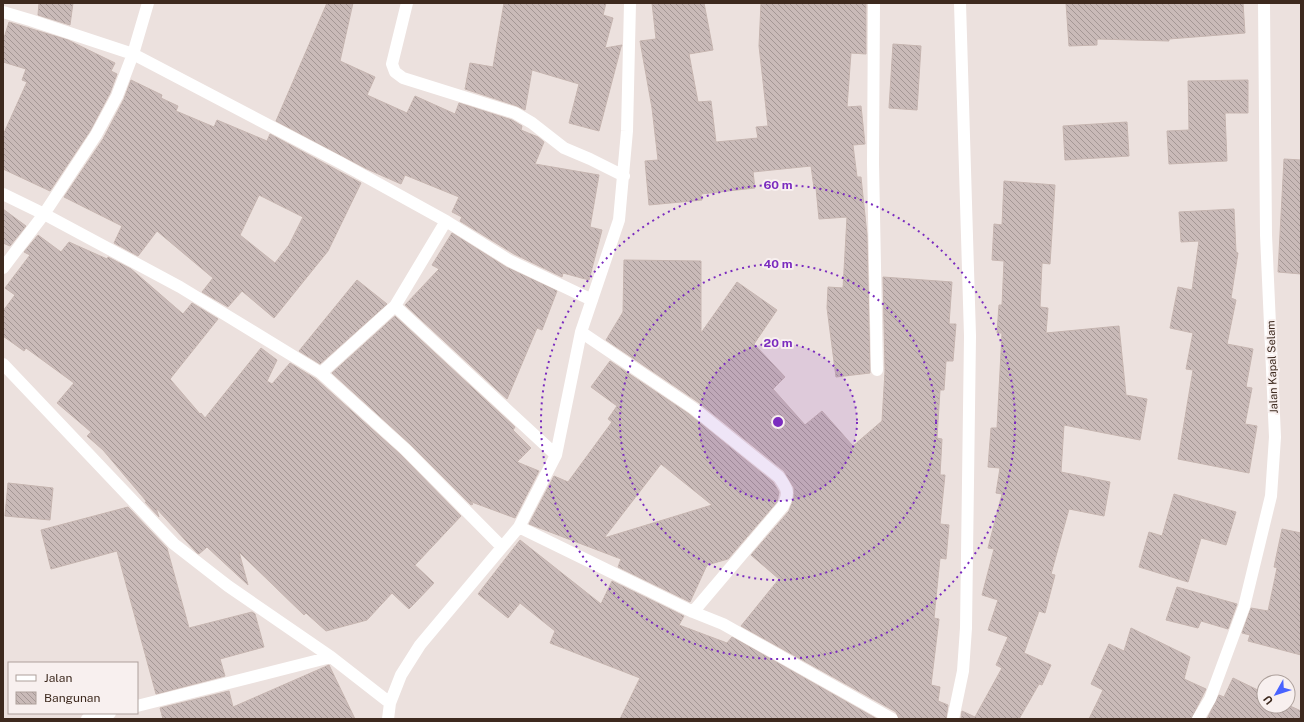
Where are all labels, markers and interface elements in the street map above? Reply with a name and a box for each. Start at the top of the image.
text: 60 m [763,178,793,192]
text: 40 m [763,257,793,271]
street label: Jalan Kapal Selam [1264,320,1280,414]
text: 20 m [764,336,793,350]
centre of rings [771,415,785,429]
legend [8,662,138,714]
text: Jalan [44,671,73,685]
north arrow [1256,674,1296,714]
text: Bangunan [44,691,100,705]
text: U [1261,693,1275,707]

